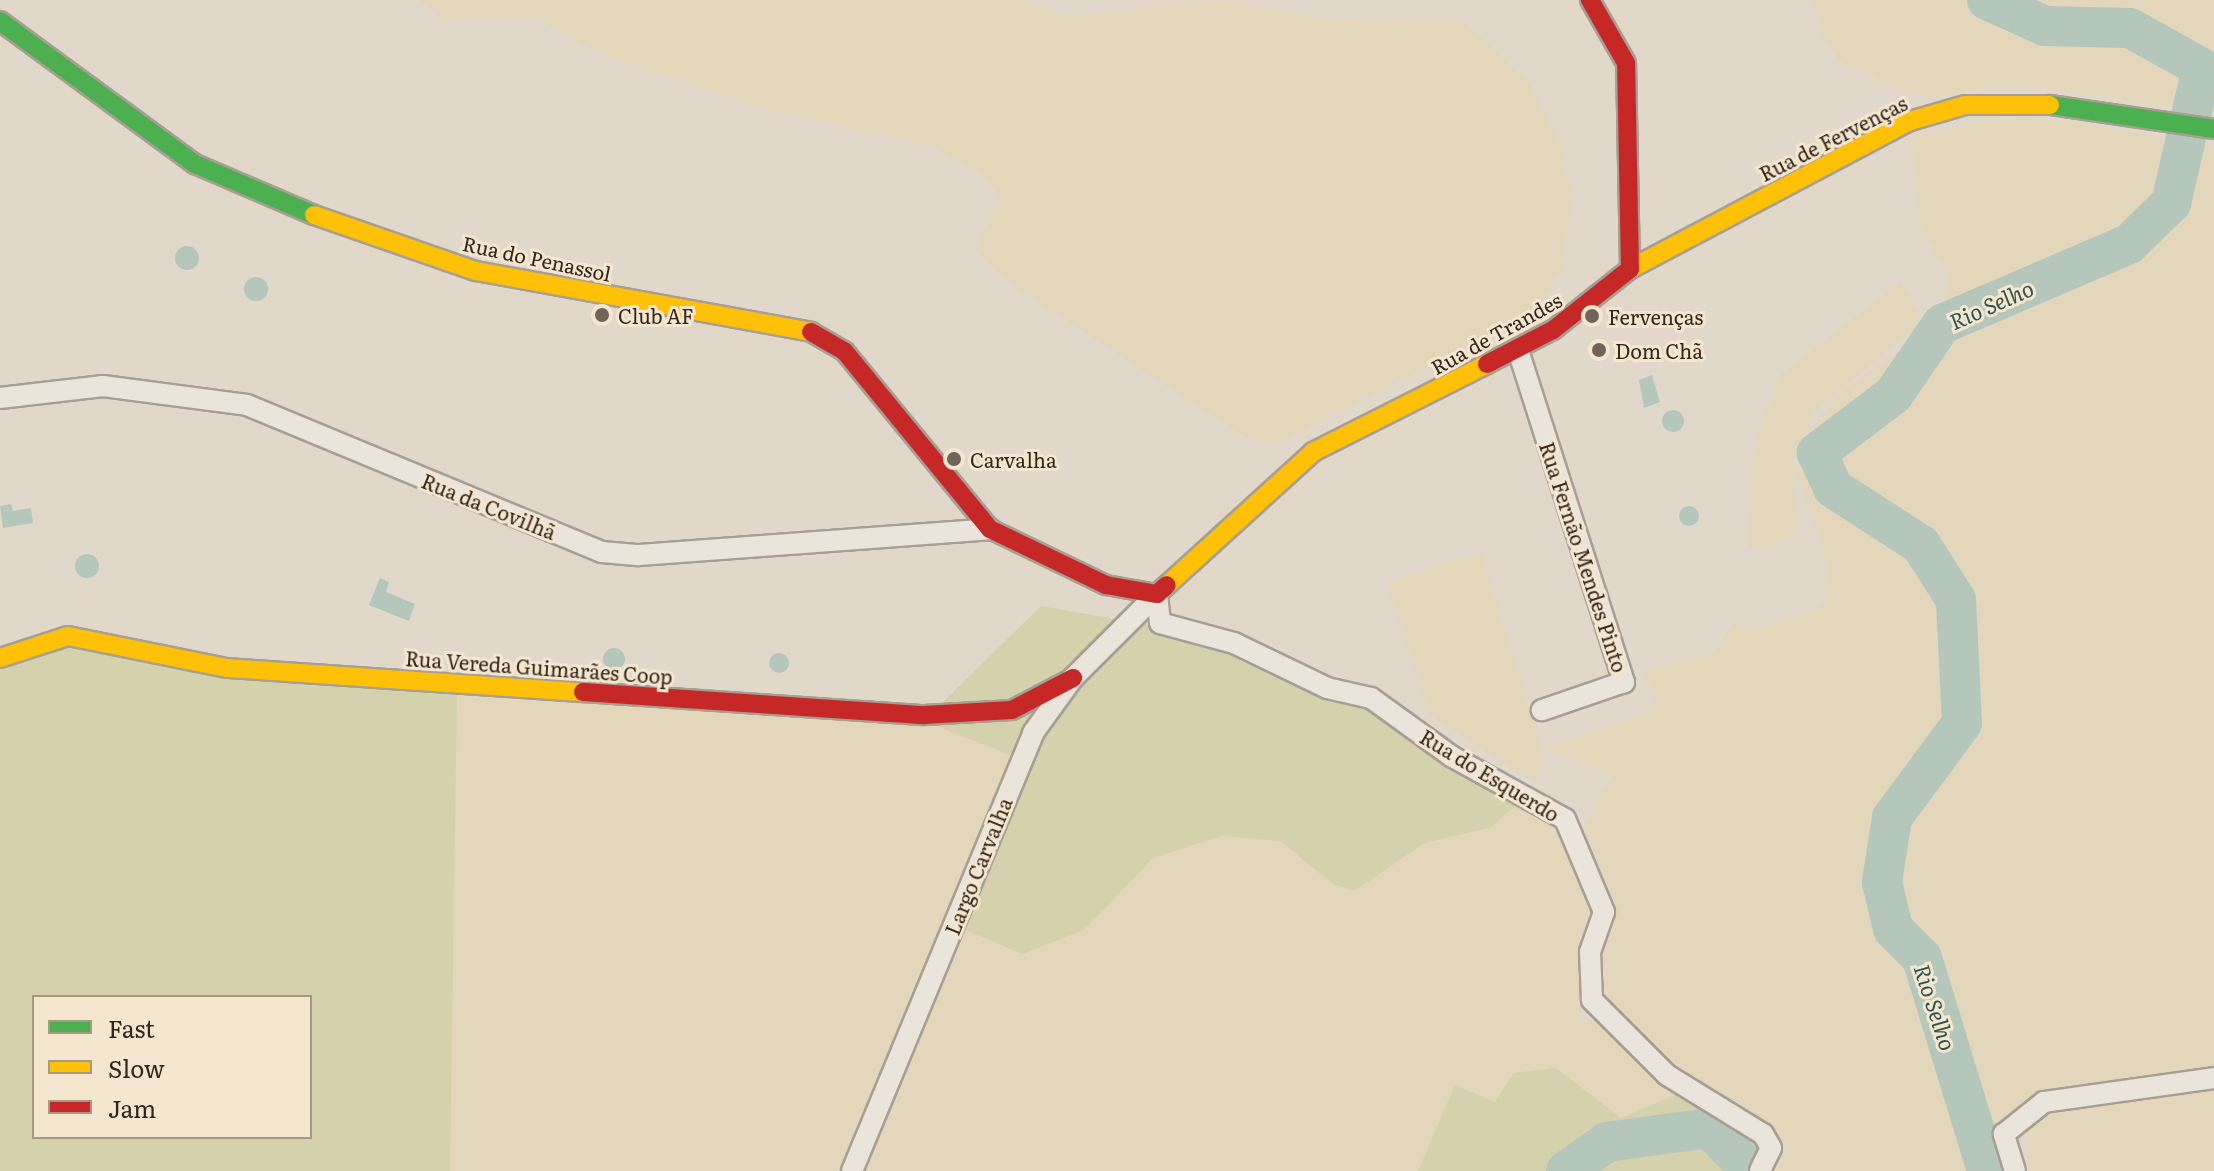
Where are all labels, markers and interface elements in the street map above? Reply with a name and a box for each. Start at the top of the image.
street label: Rua de Fervenças [1755,90,1911,186]
street label: Rua do Penassol [461,231,613,285]
water label: Rio Selho [1945,274,2037,334]
street label: Rua de Trandes [1426,287,1566,379]
place label: Club AF [618,303,694,327]
place label: Fervenças [1608,304,1703,328]
marker: Club AF [593,306,611,324]
marker: Fervenças [1583,307,1601,325]
place label: Dom Chã [1615,338,1703,362]
marker: Dom Chã [1590,341,1608,359]
street label: Rua Fernão Mendes Pinto [1535,439,1633,675]
place label: Carvalha [970,447,1057,471]
marker: Carvalha [945,450,963,468]
street label: Rua da Covilhã [418,468,560,544]
street label: Rua Vereda Guimarães Coop [405,646,673,688]
street label: Rua do Esquerdo [1416,724,1564,826]
street label: Largo Carvalha [940,794,1016,938]
water label: Rio Selho [1910,960,1962,1054]
legend [32,995,312,1139]
text: Fast [108,1010,155,1045]
text: Slow [108,1050,165,1085]
text: Jam [108,1090,156,1125]

